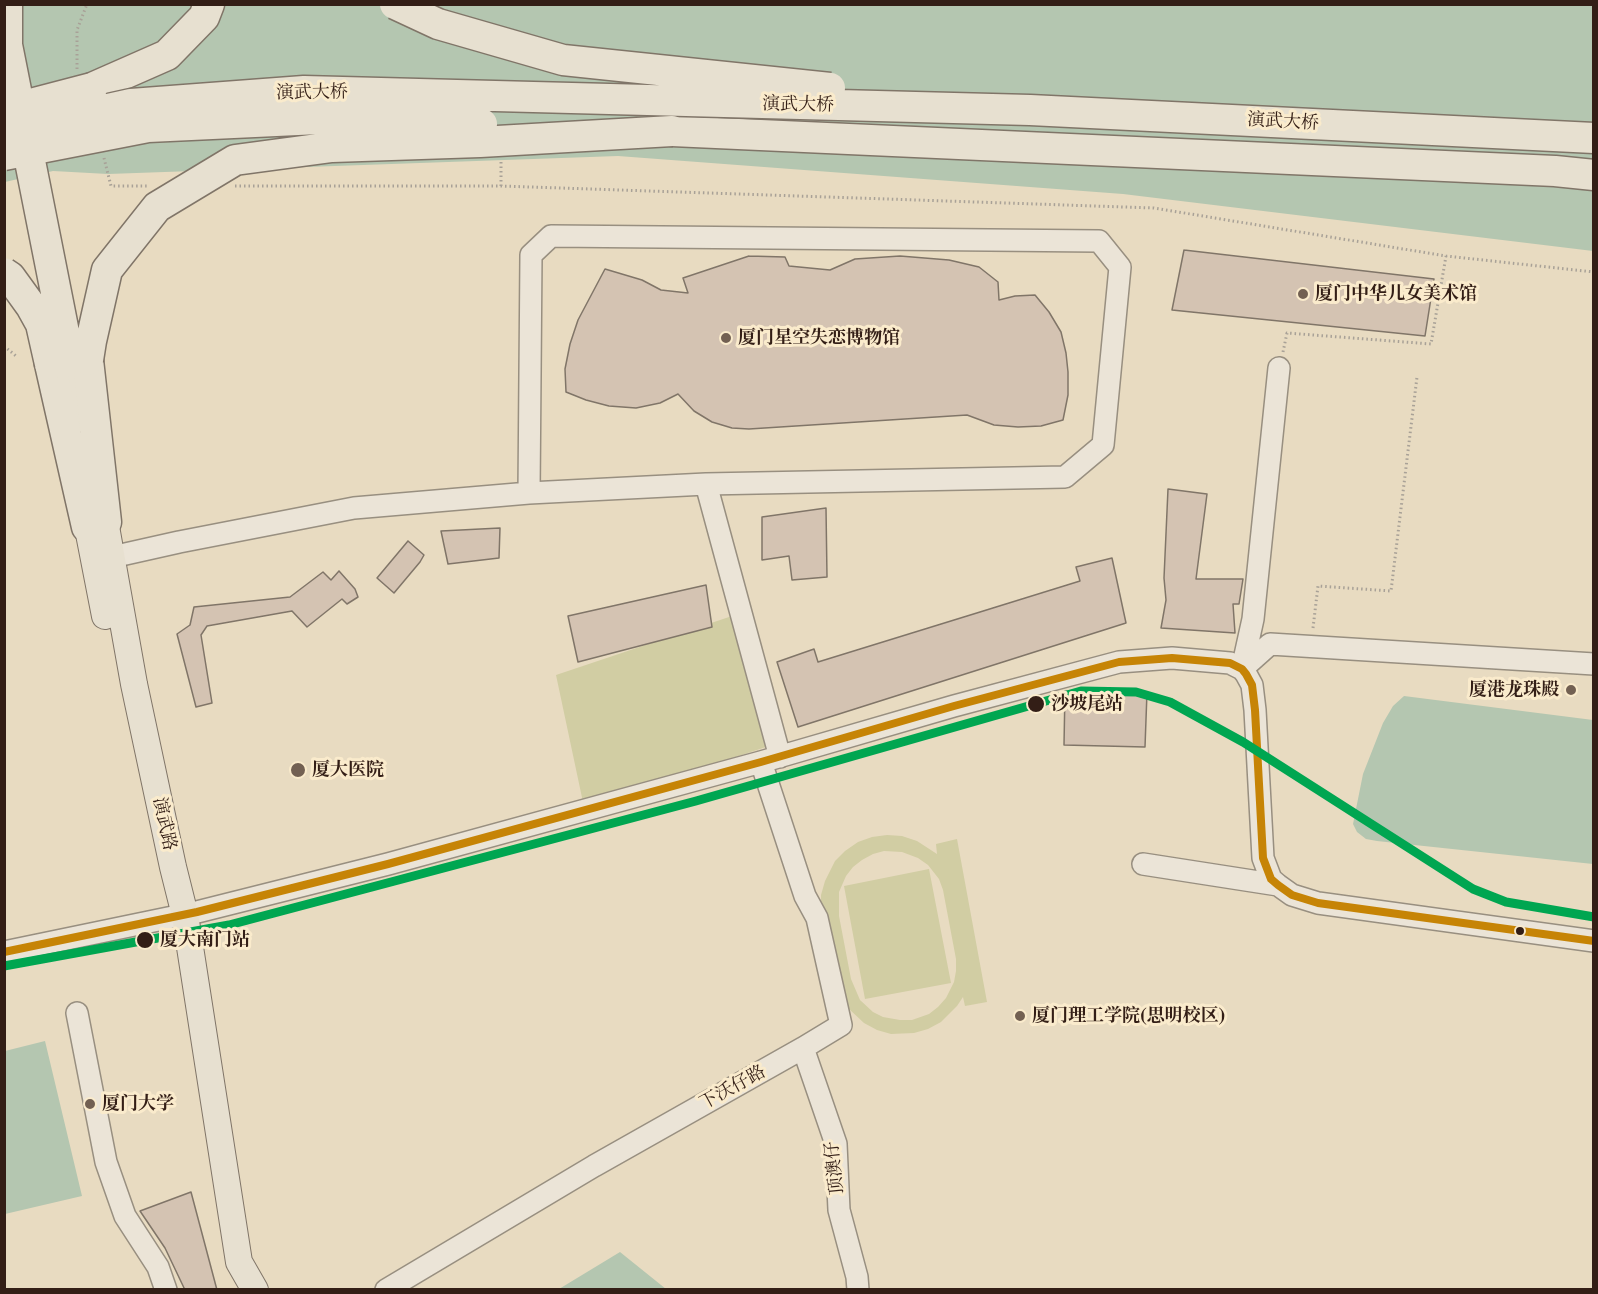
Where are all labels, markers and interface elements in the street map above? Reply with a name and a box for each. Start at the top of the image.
street label: 演武大桥 [276,82,348,104]
street label: 演武大桥 [762,94,834,116]
street label: 演武大桥 [1246,109,1320,135]
place label: 厦门中华儿女美术馆 [1315,283,1477,305]
marker: 厦门中华儿女美术馆 [1296,287,1310,301]
place label: 厦门星空失恋博物馆 [738,327,900,349]
marker: 厦门星空失恋博物馆 [719,331,733,345]
place label: 厦港龙珠殿 [1469,679,1559,701]
marker: 厦港龙珠殿 [1564,683,1578,697]
place label: 沙坡尾站 [1051,693,1123,715]
marker: 沙坡尾站 [1026,694,1046,714]
place label: 厦大医院 [312,759,384,781]
marker: 厦大医院 [289,761,307,779]
street label: 演武路 [148,795,180,853]
unlabelled marker [1514,925,1526,937]
place label: 厦大南门站 [160,929,250,951]
marker: 厦大南门站 [135,930,155,950]
place label: 厦门理工学院(思明校区) [1032,1005,1225,1027]
marker: 厦门理工学院(思明校区) [1013,1009,1027,1023]
street label: 下沃仔路 [696,1061,770,1115]
place label: 厦门大学 [102,1093,174,1115]
marker: 厦门大学 [83,1097,97,1111]
street label: 顶澳仔 [821,1140,849,1196]

